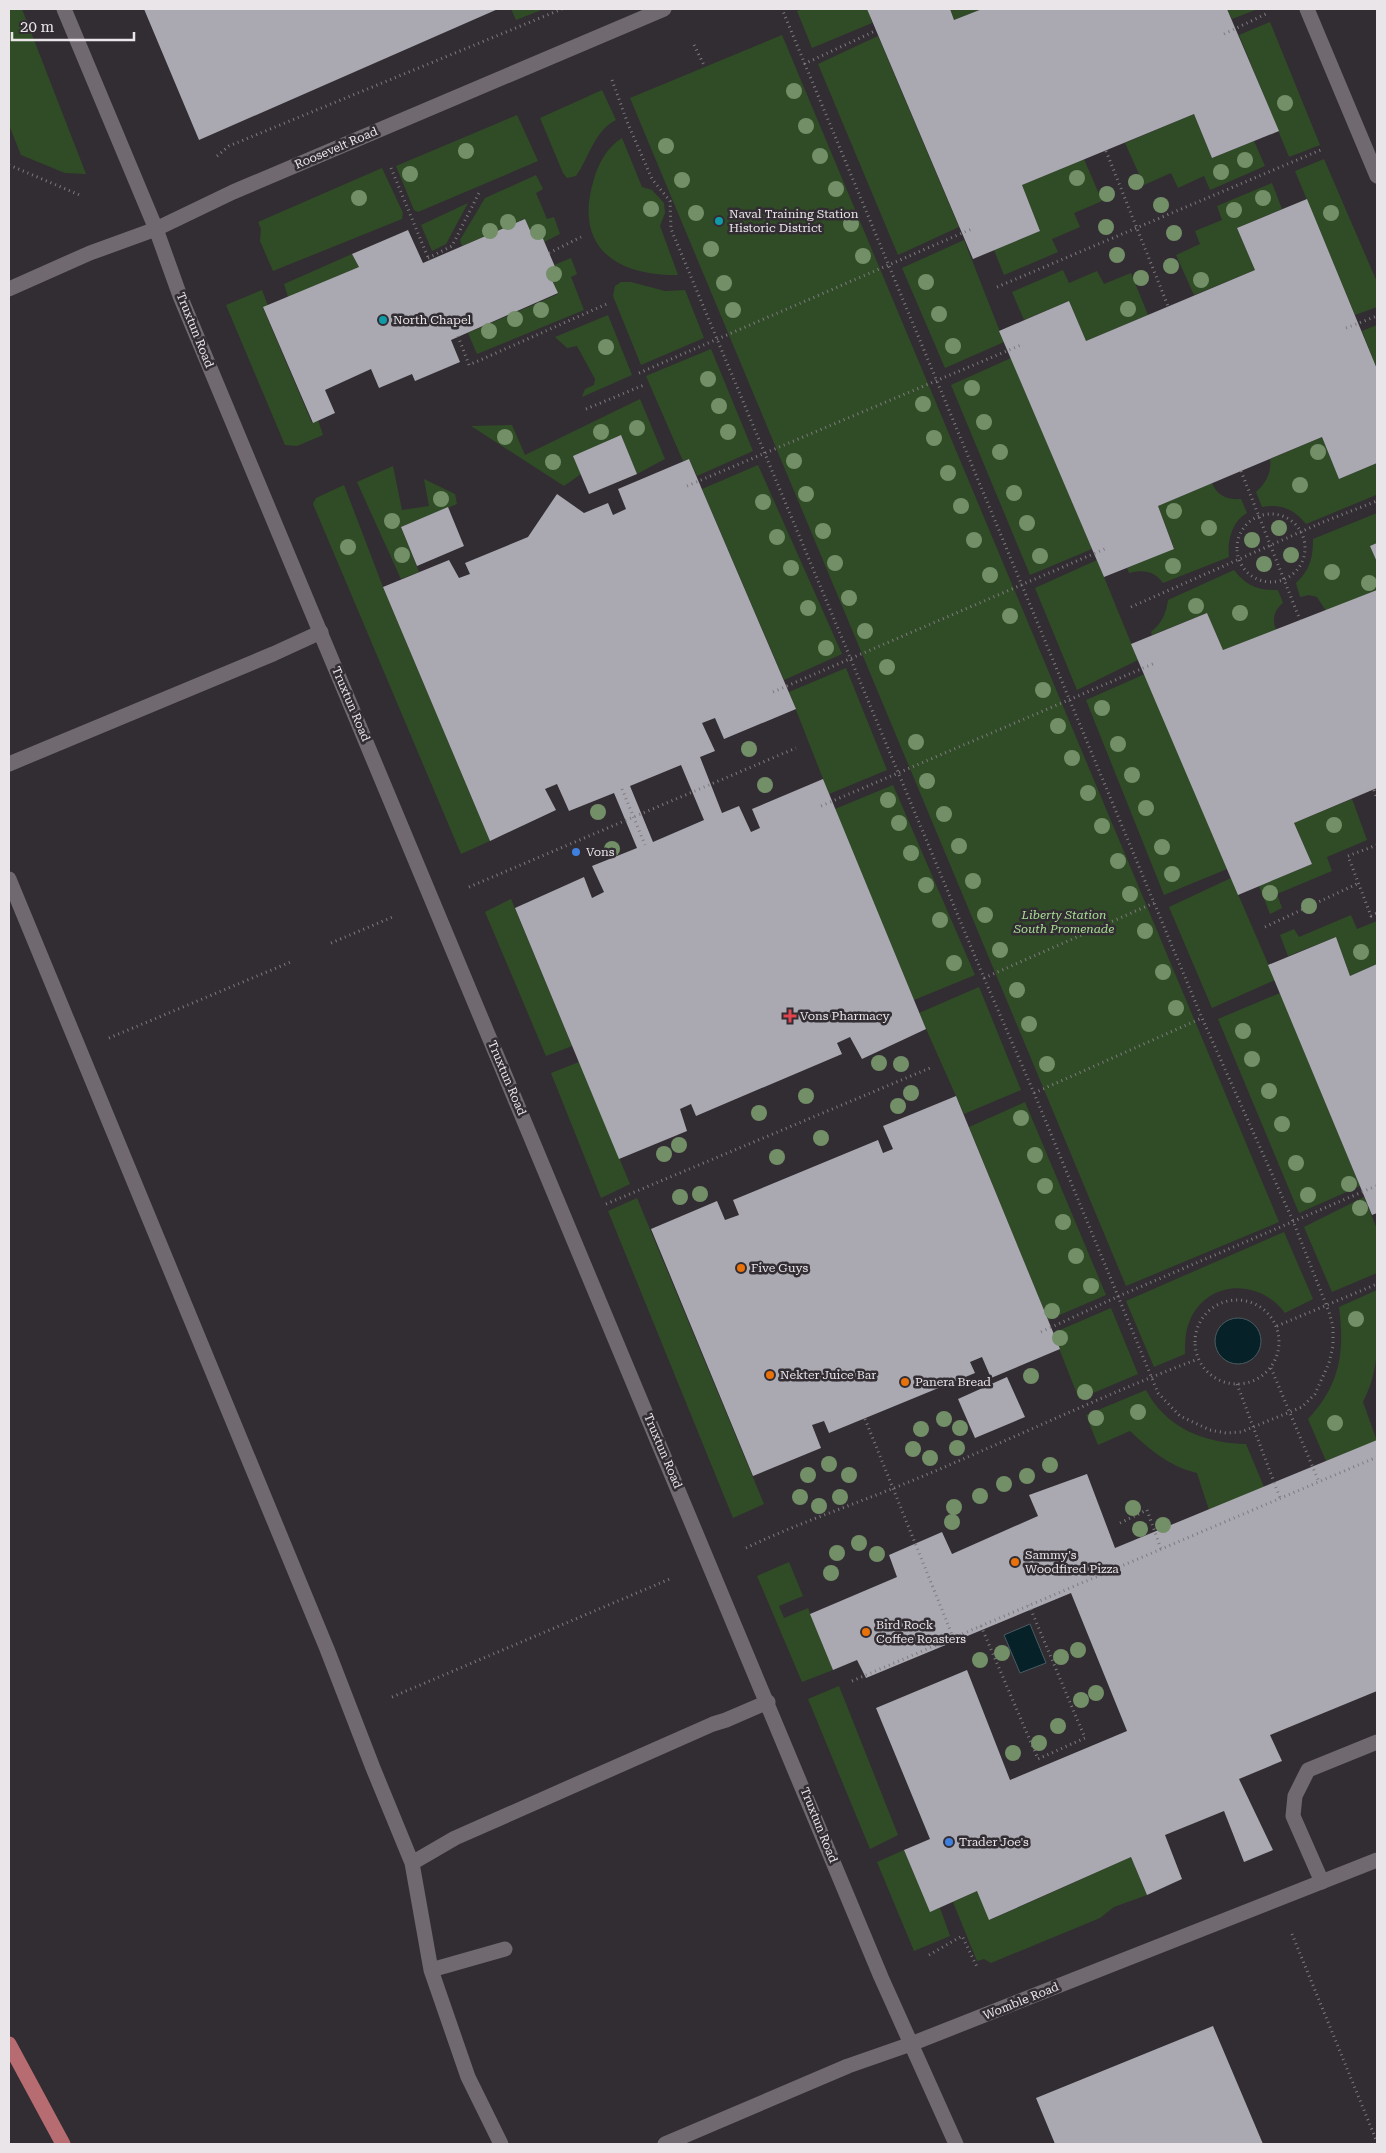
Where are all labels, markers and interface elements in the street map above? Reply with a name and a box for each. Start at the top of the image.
scale bar [12,10,135,42]
text: 20 m [20,18,55,36]
street label: Roosevelt Road [292,124,380,172]
place label: Naval Training Station Historic District [729,207,859,235]
marker: Naval Training Station Historic District [713,215,725,227]
street label: Truxtun Road [174,290,217,370]
place label: North Chapel [393,313,471,327]
marker: North Chapel [377,314,389,326]
street label: Truxtun Road [329,664,373,744]
place label: Vons [586,845,615,859]
marker: Vons [570,846,582,858]
park label: Liberty Station South Promenade [1013,908,1114,936]
place label: Vons Pharmacy [800,1009,890,1023]
marker: Vons Pharmacy [784,1010,796,1022]
street label: Truxtun Road [485,1038,529,1118]
place label: Five Guys [751,1261,808,1275]
marker: Five Guys [735,1262,747,1274]
place label: Nekter Juice Bar [780,1368,876,1382]
marker: Nekter Juice Bar [764,1369,776,1381]
place label: Panera Bread [915,1375,991,1389]
marker: Panera Bread [899,1376,911,1388]
street label: Truxtun Road [641,1411,685,1491]
place label: Sammy's Woodfired Pizza [1025,1548,1119,1576]
marker: Sammy's Woodfired Pizza [1009,1556,1021,1568]
place label: Bird Rock Coffee Roasters [876,1618,966,1646]
marker: Bird Rock Coffee Roasters [860,1626,872,1638]
street label: Truxtun Road [798,1785,841,1865]
place label: Trader Joe's [959,1835,1029,1849]
marker: Trader Joe's [943,1836,955,1848]
street label: Womble Road [981,1979,1061,2023]

